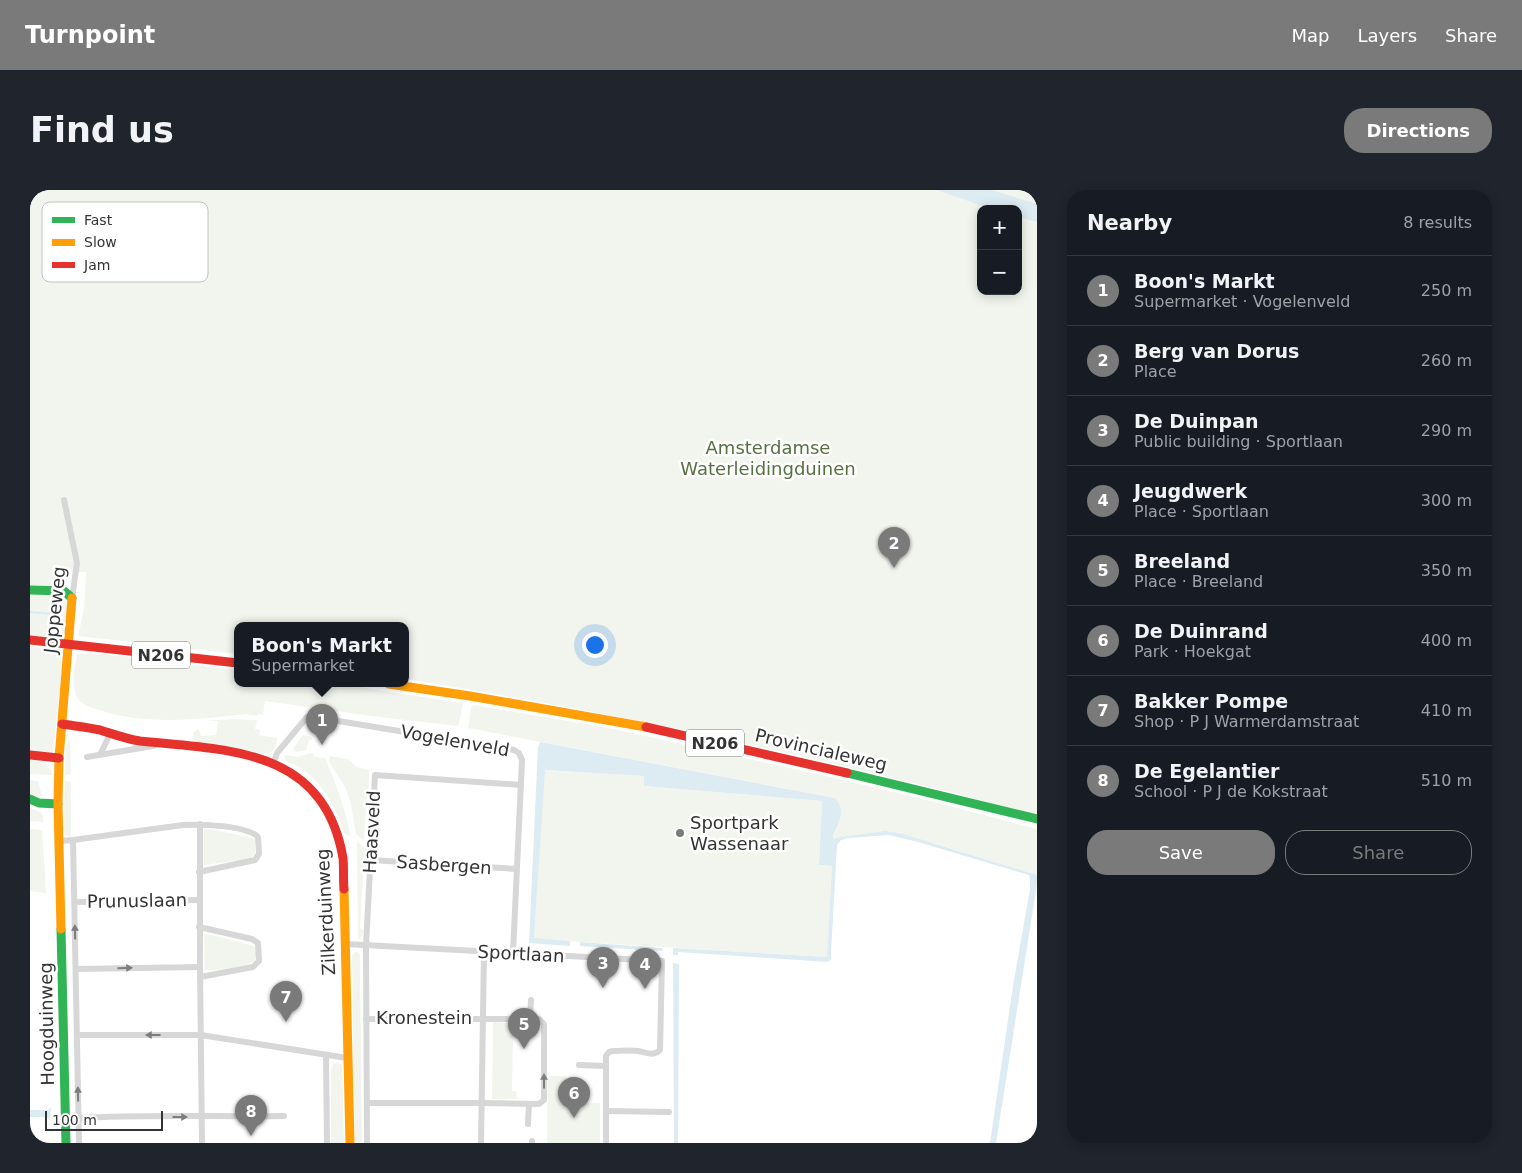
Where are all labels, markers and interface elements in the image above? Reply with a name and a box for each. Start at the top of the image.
text: Turnpoint [25,21,155,49]
text: Map [1291,25,1329,46]
text: Layers [1357,25,1417,46]
text: Share [1445,25,1497,46]
button: Directions [1344,108,1492,153]
text: Find us [30,110,174,150]
legend [42,202,208,282]
map controls [977,205,1022,295]
button: + [977,205,1022,250]
text: Nearby [1087,211,1172,235]
text: Fast [84,212,113,228]
text: 8 results [1403,213,1472,232]
text: Slow [84,234,117,250]
button: − [977,250,1022,295]
text: Jam [83,257,110,273]
text: Boon's Markt [1134,270,1275,292]
text: 1 [1097,281,1109,300]
text: 250 m [1421,281,1472,300]
text: Supermarket · Vogelenveld [1134,292,1350,311]
text: Berg van Dorus [1134,340,1299,362]
text: 2 [1097,351,1109,370]
text: 260 m [1421,351,1472,370]
text: Place [1134,362,1177,381]
text: De Duinpan [1134,410,1259,432]
text: 3 [1097,421,1109,440]
text: 290 m [1421,421,1472,440]
text: Public building · Sportlaan [1134,432,1343,451]
park label: Amsterdamse Waterleidingduinen [680,437,856,479]
text: Jeugdwerk [1134,480,1247,502]
text: 4 [1097,491,1109,510]
text: 300 m [1421,491,1472,510]
text: Place · Sportlaan [1134,502,1269,521]
pin: 2 [878,527,910,568]
text: Breeland [1134,550,1230,572]
text: 5 [1097,561,1109,580]
text: 350 m [1421,561,1472,580]
street label: Joppeweg [39,565,70,656]
text: Place · Breeland [1134,572,1263,591]
text: De Duinrand [1134,620,1268,642]
popup [234,622,409,687]
text: 6 [1097,631,1109,650]
text: 400 m [1421,631,1472,650]
your location [582,632,608,658]
text: Boon's Markt [251,634,392,656]
road number: N206 [132,642,190,668]
text: Park · Hoekgat [1134,642,1251,661]
text: Supermarket [251,656,355,675]
text: Bakker Pompe [1134,690,1288,712]
text: 7 [1097,701,1109,720]
text: 410 m [1421,701,1472,720]
pin: 1 [306,704,338,745]
text: Shop · P J Warmerdamstraat [1134,712,1359,731]
street label: Vogelenveld [399,721,511,760]
street label: Provincialeweg [753,724,889,775]
road number: N206 [686,730,744,756]
text: De Egelantier [1134,760,1279,782]
text: 8 [1097,771,1109,790]
text: 510 m [1421,771,1472,790]
text: School · P J de Kokstraat [1134,782,1328,801]
street label: Haasveld [359,790,384,874]
place label: Sportpark Wassenaar [690,812,789,854]
marker: Sportpark Wassenaar [674,827,686,839]
button: Save [1087,830,1275,875]
button: Share [1285,830,1472,875]
street label: Zilkerduinweg [312,848,339,976]
street label: Sasbergen [396,851,492,878]
street label: Prunuslaan [87,889,187,912]
one-way arrow [71,924,79,940]
street label: Sportlaan [477,941,565,966]
pin: 3 [587,947,619,988]
pin: 4 [629,948,661,989]
street label: Hoogduinweg [35,962,58,1086]
one-way arrow [117,964,133,972]
pin: 7 [270,981,302,1022]
street label: Kronestein [376,1007,472,1028]
pin: 5 [508,1008,540,1049]
one-way arrow [144,1031,160,1039]
one-way arrow [540,1072,548,1088]
pin: 6 [558,1077,590,1118]
one-way arrow [74,1086,82,1102]
pin: 8 [235,1095,267,1136]
scale bar [45,1108,162,1131]
text: 100 m [52,1112,97,1128]
one-way arrow [172,1113,188,1121]

